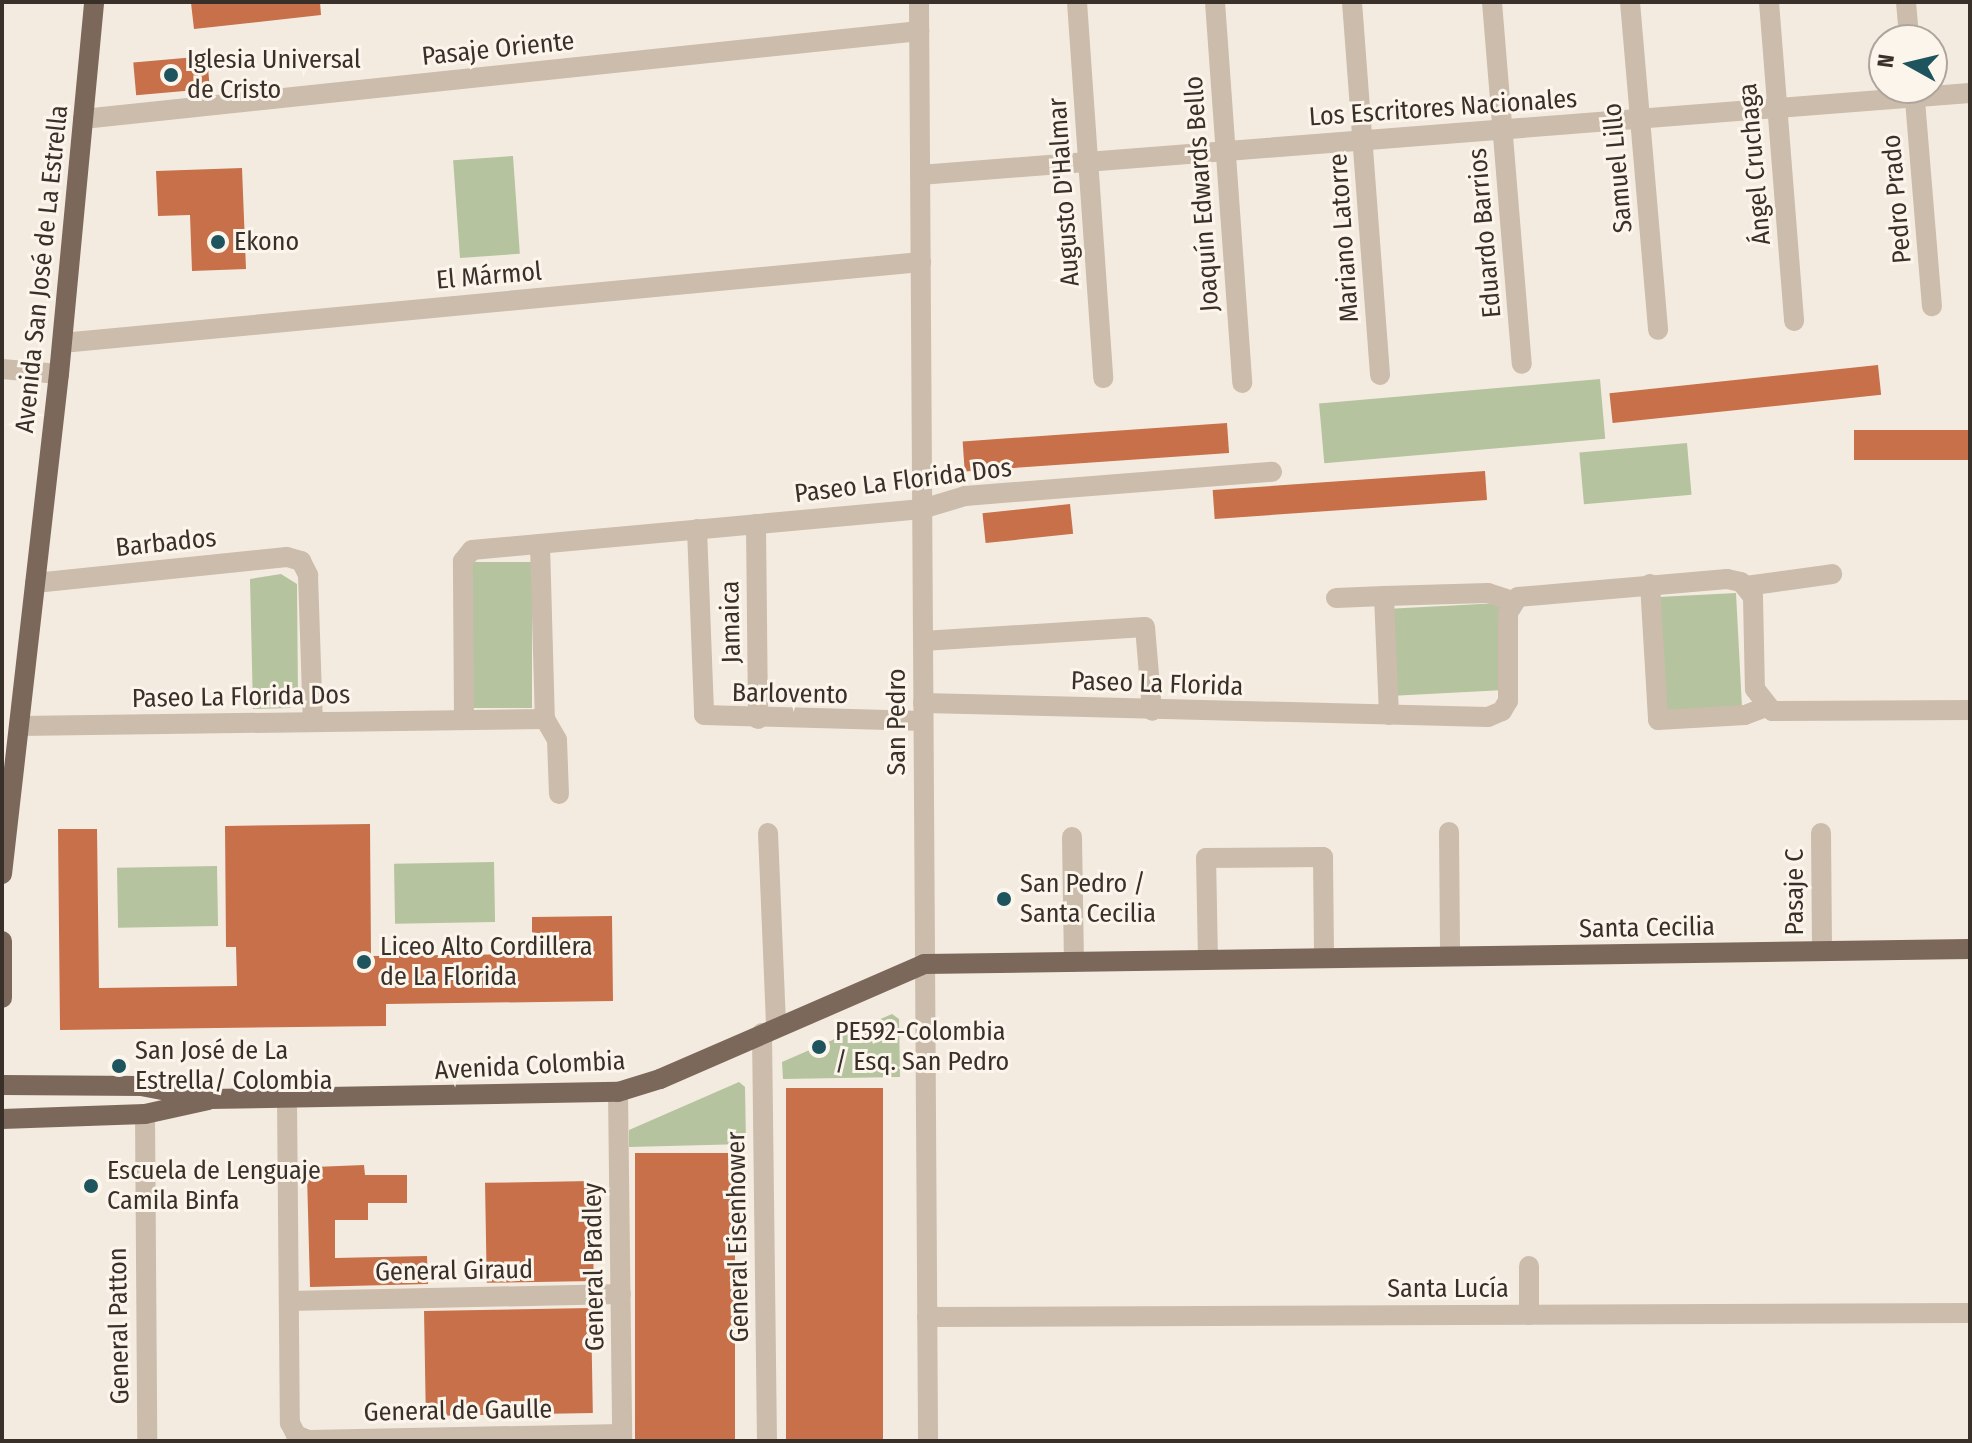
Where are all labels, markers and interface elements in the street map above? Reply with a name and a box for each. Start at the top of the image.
north arrow [1868,24,1948,104]
street label: Pasaje Oriente [420,25,576,73]
place label: Iglesia Universal de Cristo [187,44,361,106]
text: N [1871,52,1900,69]
marker: Iglesia Universal de Cristo [162,66,180,84]
street label: Joaquín Edwards Bello [1178,75,1226,313]
street label: Ángel Cruchaga [1732,82,1778,246]
street label: Los Escritores Nacionales [1308,83,1578,133]
street label: Augusto D'Halmar [1042,97,1086,287]
street label: Samuel Lillo [1597,102,1639,234]
street label: Avenida San José de La Estrella [9,103,75,435]
street label: Pedro Prado [1876,133,1918,265]
street label: Eduardo Barrios [1462,147,1508,319]
street label: Mariano Latorre [1323,153,1365,323]
place label: Ekono [234,226,299,258]
marker: Ekono [209,233,227,251]
street label: El Mármol [435,256,543,296]
street label: Paseo La Florida Dos [793,452,1013,510]
street label: Barbados [114,522,218,564]
street label: Jamaica [715,580,747,664]
street label: Paseo La Florida [1070,665,1244,703]
street label: San Pedro [881,668,913,776]
street label: Barlovento [732,677,848,711]
street label: Paseo La Florida Dos [131,679,351,715]
street label: Pasaje C [1779,849,1811,935]
place label: San Pedro / Santa Cecilia [1020,868,1156,930]
marker: San Pedro / Santa Cecilia [995,890,1013,908]
street label: Santa Cecilia [1579,911,1715,945]
place label: Liceo Alto Cordillera de La Florida [380,931,592,992]
marker: Liceo Alto Cordillera de La Florida [355,953,373,971]
place label: PE592-Colombia / Esq. San Pedro [835,1016,1009,1078]
place label: San José de La Estrella/ Colombia [135,1035,332,1096]
marker: PE592-Colombia / Esq. San Pedro [810,1038,828,1056]
street label: Avenida Colombia [434,1045,626,1087]
marker: San José de La Estrella/ Colombia [110,1057,128,1075]
street label: General Eisenhower [721,1131,755,1343]
place label: Escuela de Lenguaje Camila Binfa [107,1155,321,1216]
marker: Escuela de Lenguaje Camila Binfa [82,1177,100,1195]
street label: General Bradley [577,1183,611,1351]
street label: General Patton [102,1247,136,1405]
street label: General Giraud [375,1254,533,1288]
street label: Santa Lucía [1387,1273,1509,1305]
street label: General de Gaulle [363,1394,553,1428]

